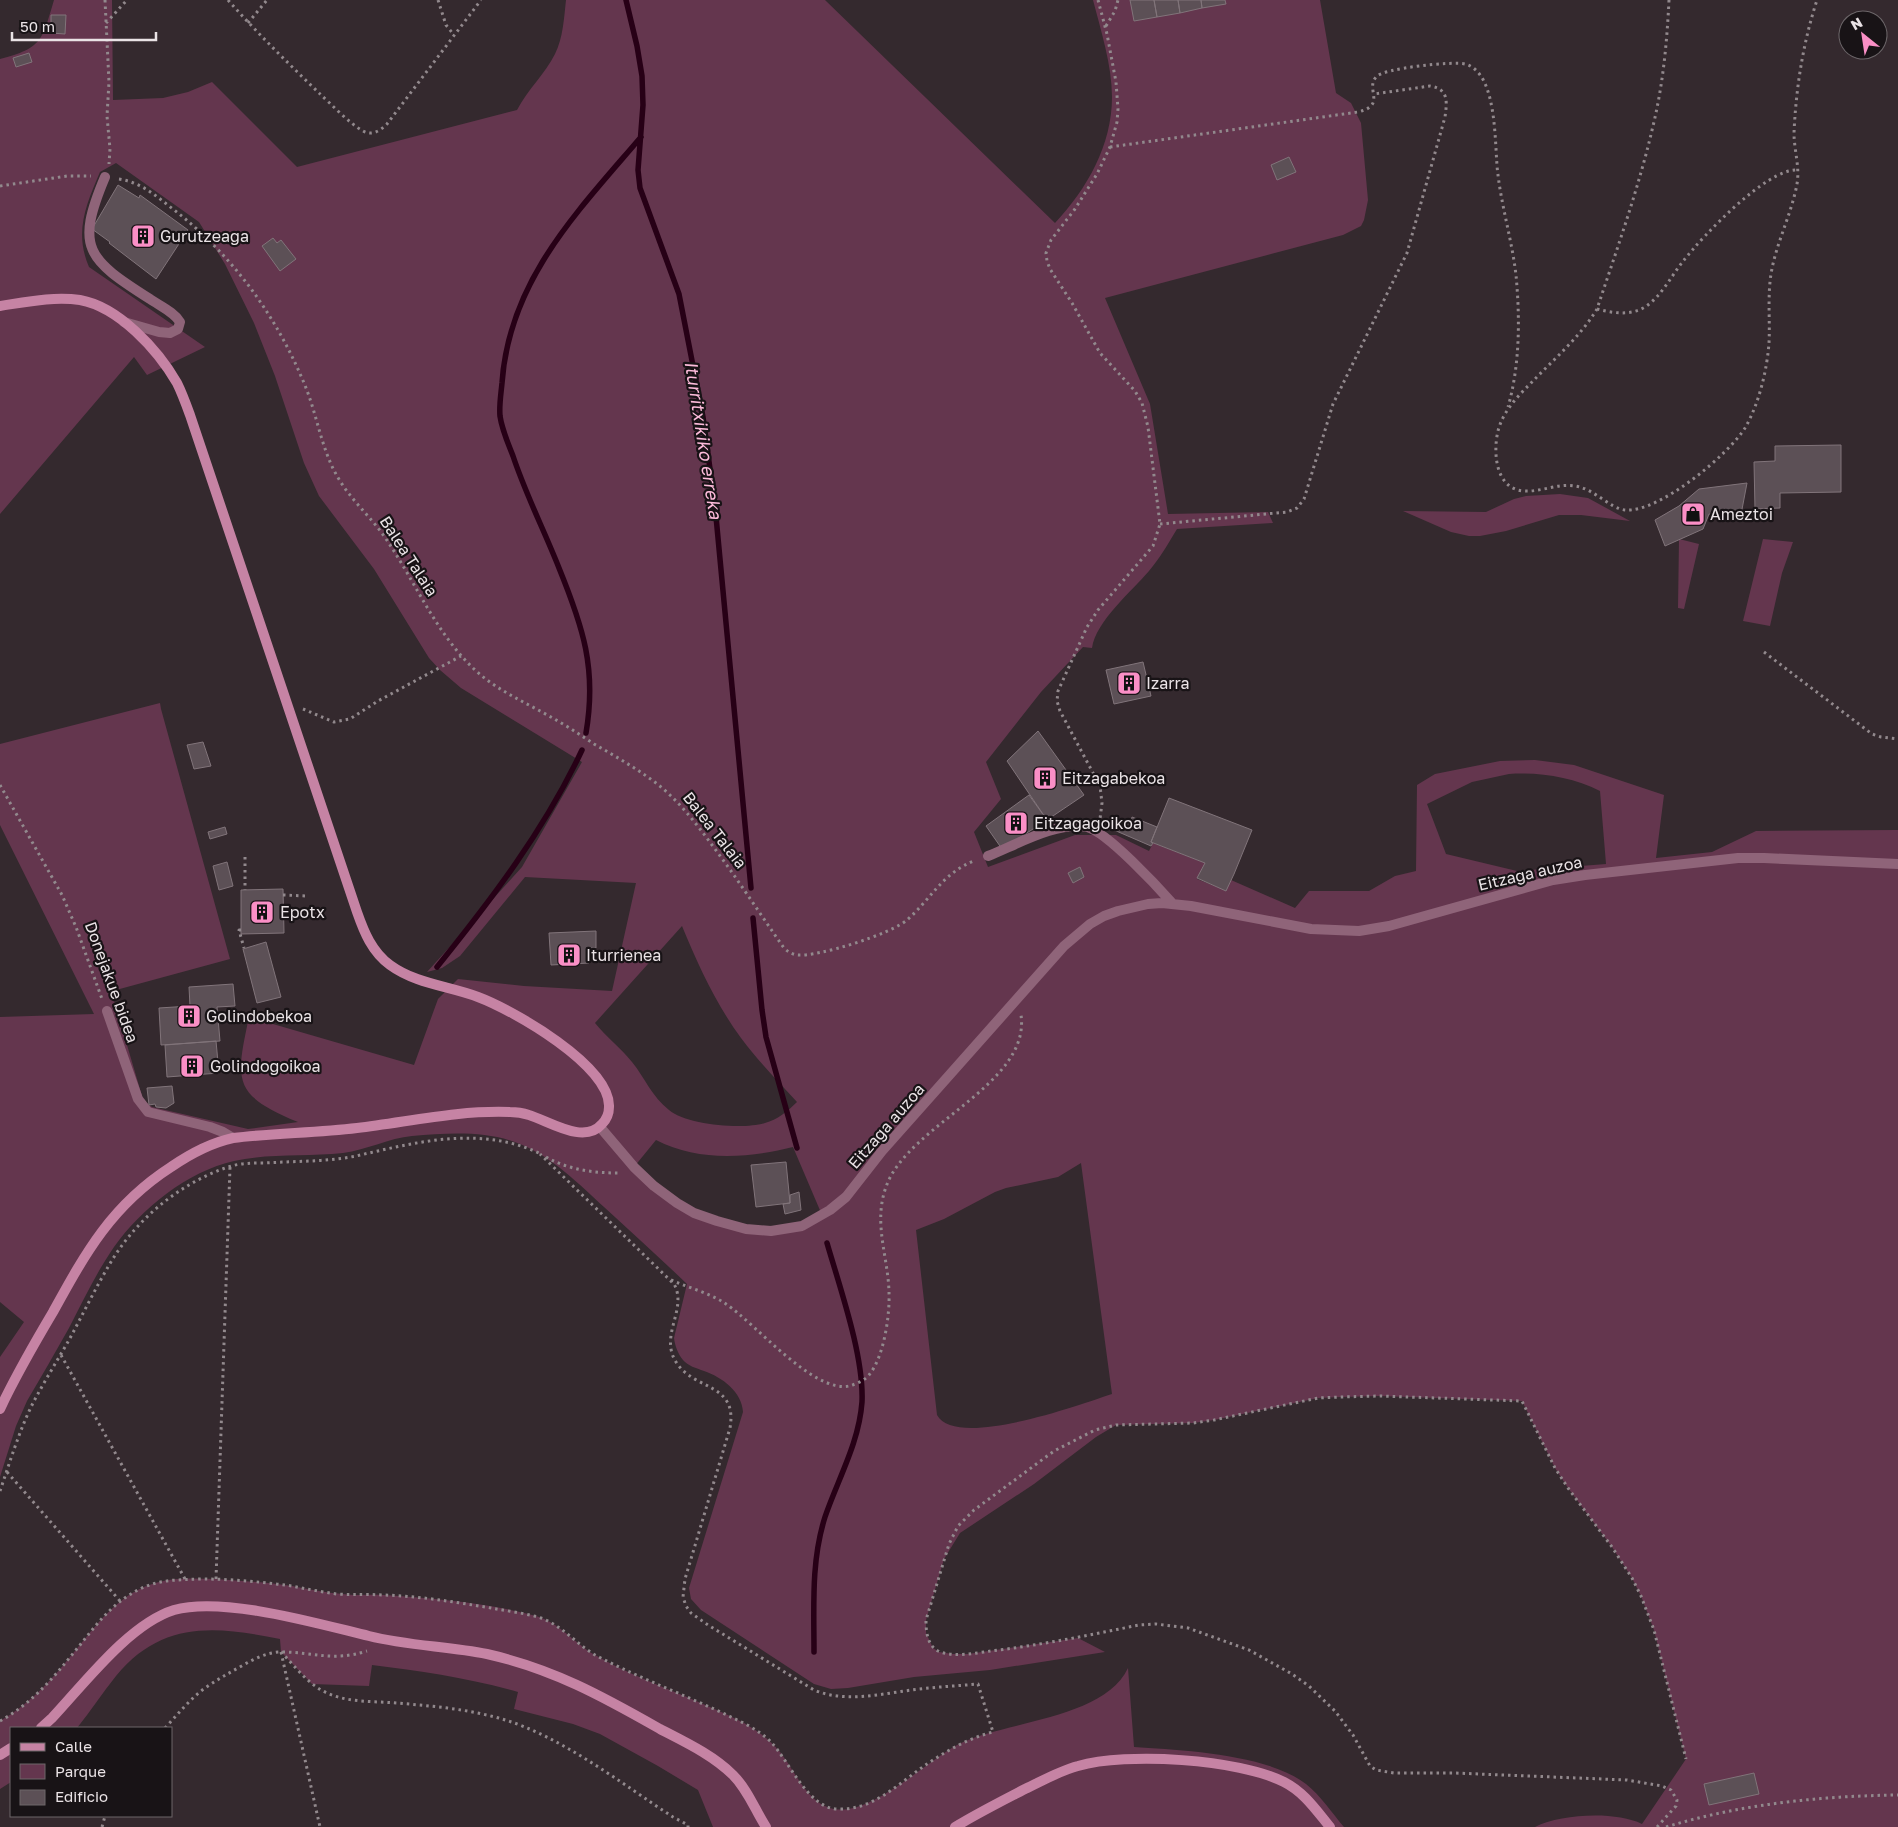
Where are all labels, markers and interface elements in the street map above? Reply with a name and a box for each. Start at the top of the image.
scale bar [12,10,156,42]
north arrow [1838,10,1888,60]
text: N [1847,13,1865,33]
text: 50 m [20,17,55,35]
building icon: Gurutzeaga [130,223,156,249]
place label: Gurutzeaga [160,226,249,246]
water label: Iturritxikiko erreka [681,359,727,521]
shop icon: Ameztoi [1680,501,1706,527]
place label: Ameztoi [1710,504,1773,524]
street label: Balea Talaia [376,512,442,600]
building icon: Izarra [1116,670,1142,696]
place label: Izarra [1146,673,1190,693]
building icon: Eitzagabekoa [1032,765,1058,791]
place label: Eitzagabekoa [1062,768,1165,788]
street label: Balea Talaia [679,788,751,872]
building icon: Eitzagagoikoa [1003,810,1029,836]
place label: Eitzagagoikoa [1034,813,1142,833]
street label: Eitzaga auzoa [1476,851,1584,895]
building icon: Epotx [249,899,275,925]
place label: Epotx [280,902,325,922]
street label: Donejakue bidea [81,919,143,1045]
building icon: Iturrienea [556,942,582,968]
place label: Iturrienea [586,945,661,965]
building icon: Golindobekoa [176,1003,202,1029]
place label: Golindobekoa [206,1006,312,1026]
building icon: Golindogoikoa [179,1053,205,1079]
place label: Golindogoikoa [210,1056,321,1076]
street label: Eitzaga auzoa [844,1079,928,1173]
legend [10,1727,172,1817]
text: Calle [55,1737,92,1755]
text: Parque [55,1762,106,1780]
text: Edificio [55,1787,108,1805]

